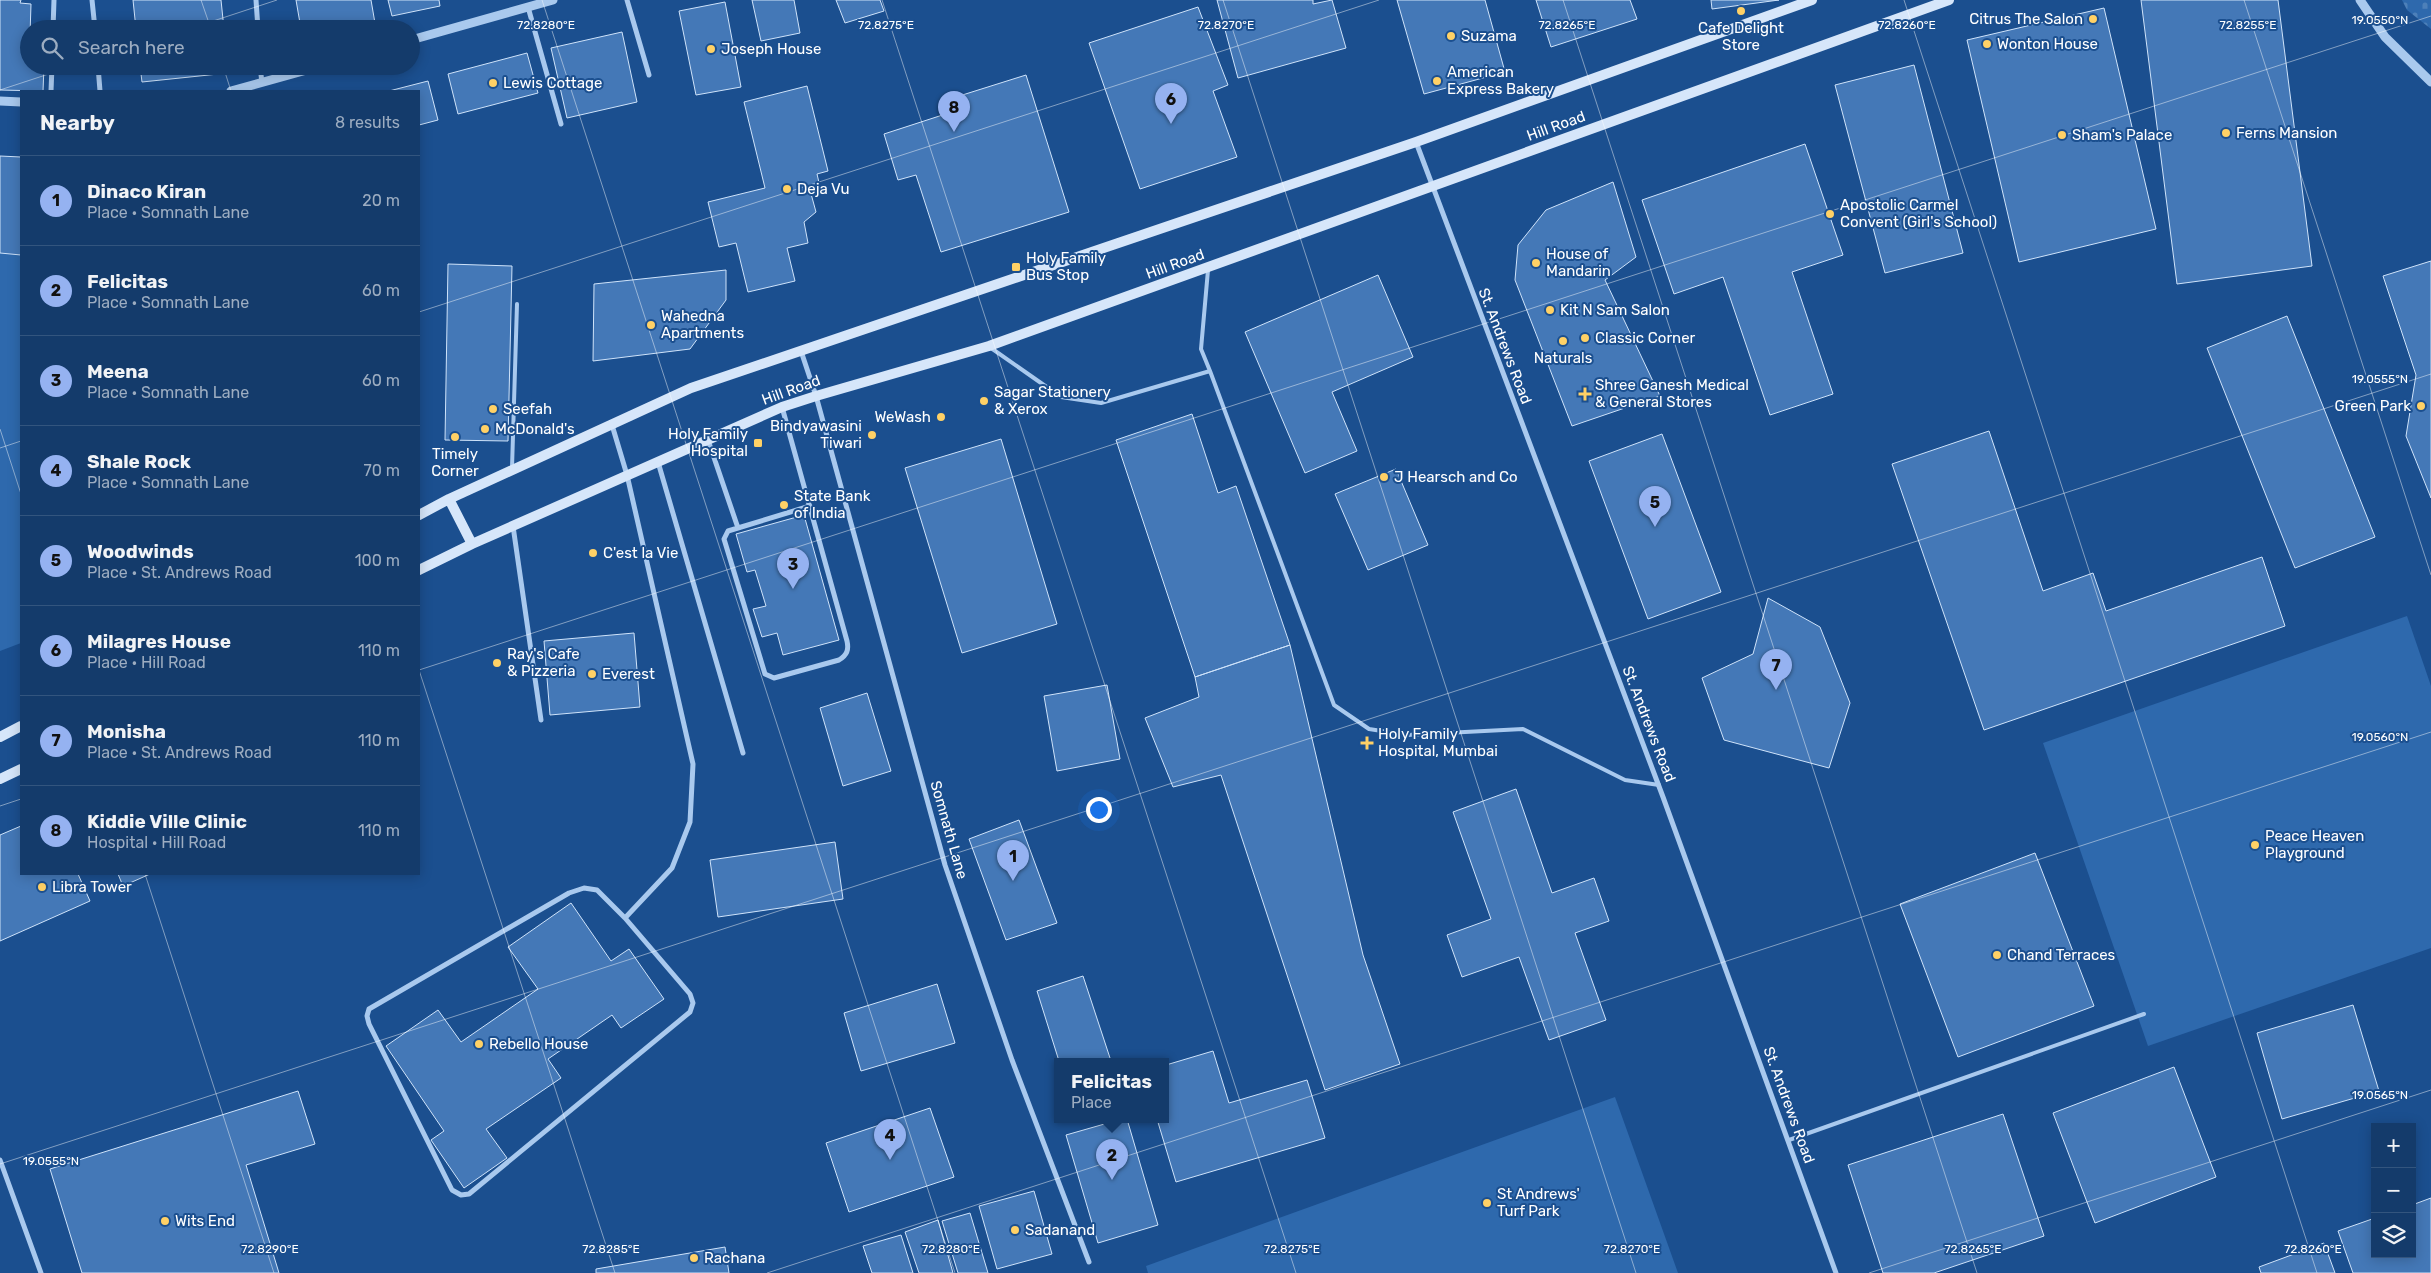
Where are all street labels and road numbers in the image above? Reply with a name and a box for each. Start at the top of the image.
street label: Hill Road [1524,107,1588,145]
street label: Hill Road [1143,245,1207,283]
street label: St. Andrews Road [1475,285,1535,407]
street label: Hill Road [759,371,823,409]
street label: St. Andrews Road [1619,663,1679,785]
street label: Somnath Lane [926,779,972,881]
street label: St. Andrews Road [1760,1044,1818,1166]

